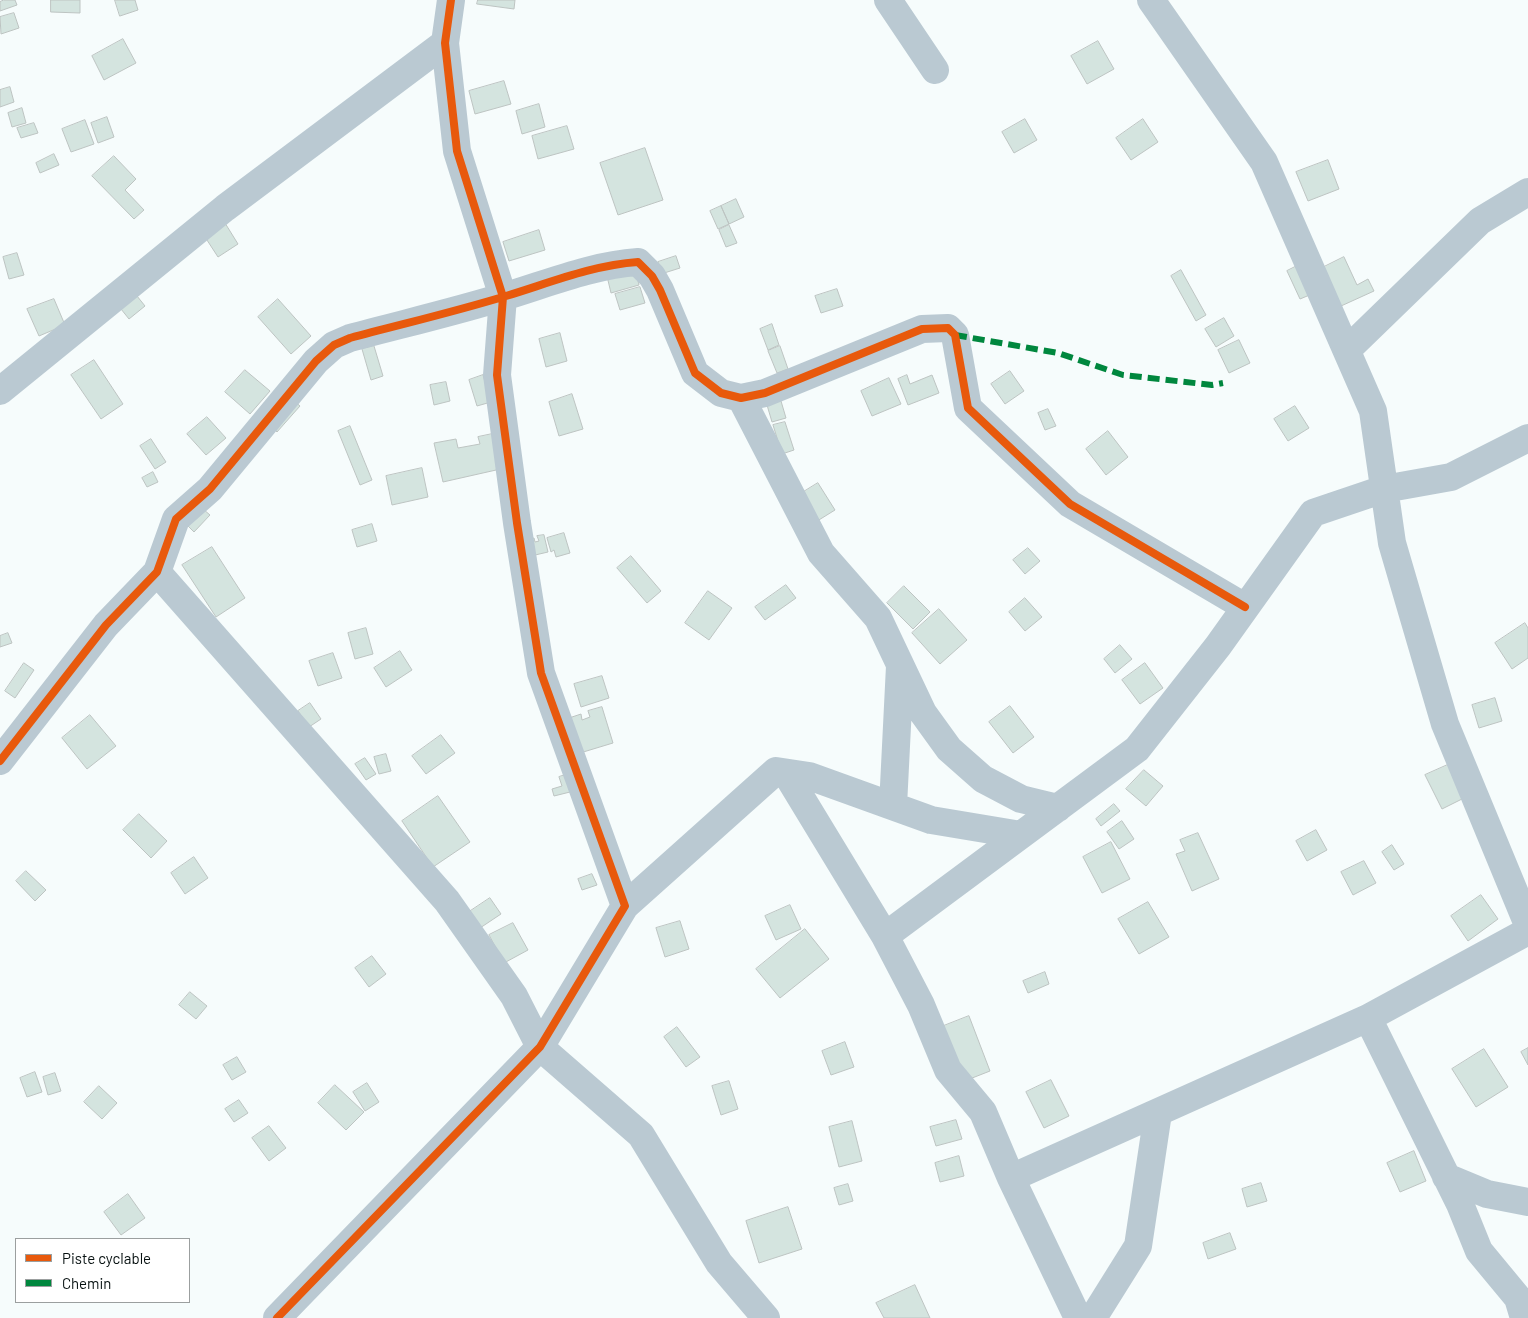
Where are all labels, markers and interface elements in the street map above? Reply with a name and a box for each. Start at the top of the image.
legend [15,1238,190,1303]
text: Piste cyclable [62,1249,151,1267]
text: Chemin [62,1274,111,1292]

